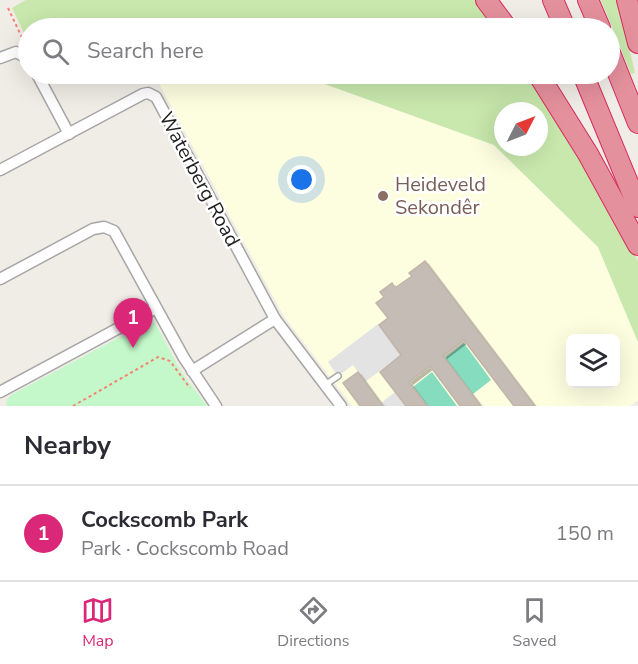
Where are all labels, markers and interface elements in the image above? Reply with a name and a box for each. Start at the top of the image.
search box [18,18,620,84]
icon: search [39,35,72,68]
text: Search here [87,36,204,66]
north arrow [494,102,548,156]
street label: Waterberg Road [153,107,246,251]
your location [287,165,316,194]
place label: Heideveld Sekondêr [395,171,486,221]
marker: Heideveld Sekondêr [376,189,390,203]
pin: 1 [114,298,152,348]
map controls [566,334,620,388]
button: layers [566,334,620,388]
text: Nearby [24,428,111,463]
text: Cockscomb Park [81,505,248,535]
text: 1 [38,520,50,547]
text: 150 m [556,520,614,547]
text: Park · Cockscomb Road [81,535,289,562]
tab: Map [81,594,114,652]
tab: Directions [277,594,349,652]
tab: Saved [512,594,557,652]

